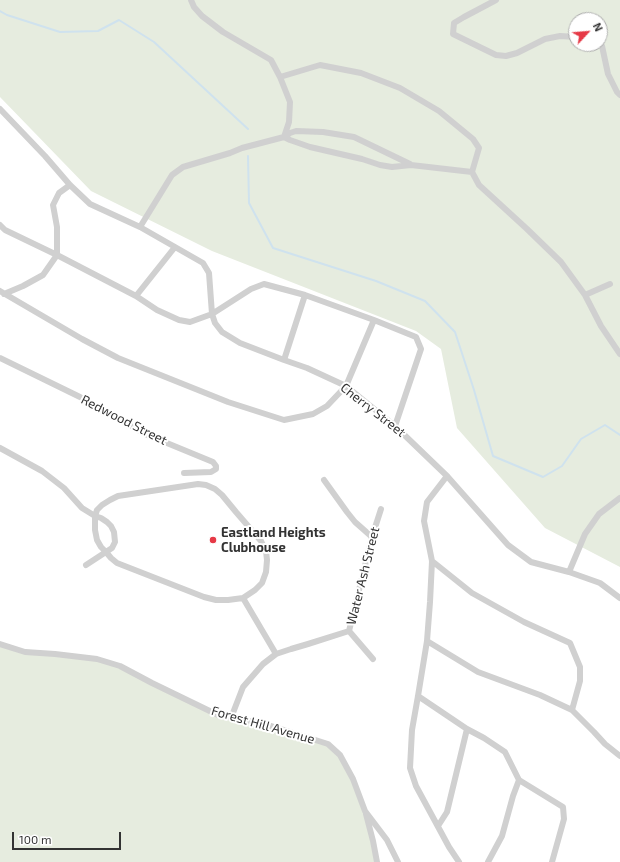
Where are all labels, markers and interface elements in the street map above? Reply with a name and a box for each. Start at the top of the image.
north arrow [568,12,608,52]
text: N [591,21,606,33]
street label: Cherry Street [337,380,409,440]
street label: Redwood Street [78,392,170,448]
place label: Eastland Heights Clubhouse [221,525,326,556]
street label: Water Ash Street [343,525,383,627]
marker: Eastland Heights Clubhouse [208,535,218,545]
street label: Forest Hill Avenue [210,703,316,747]
scale bar [14,824,123,850]
text: 100 m [19,832,51,846]

